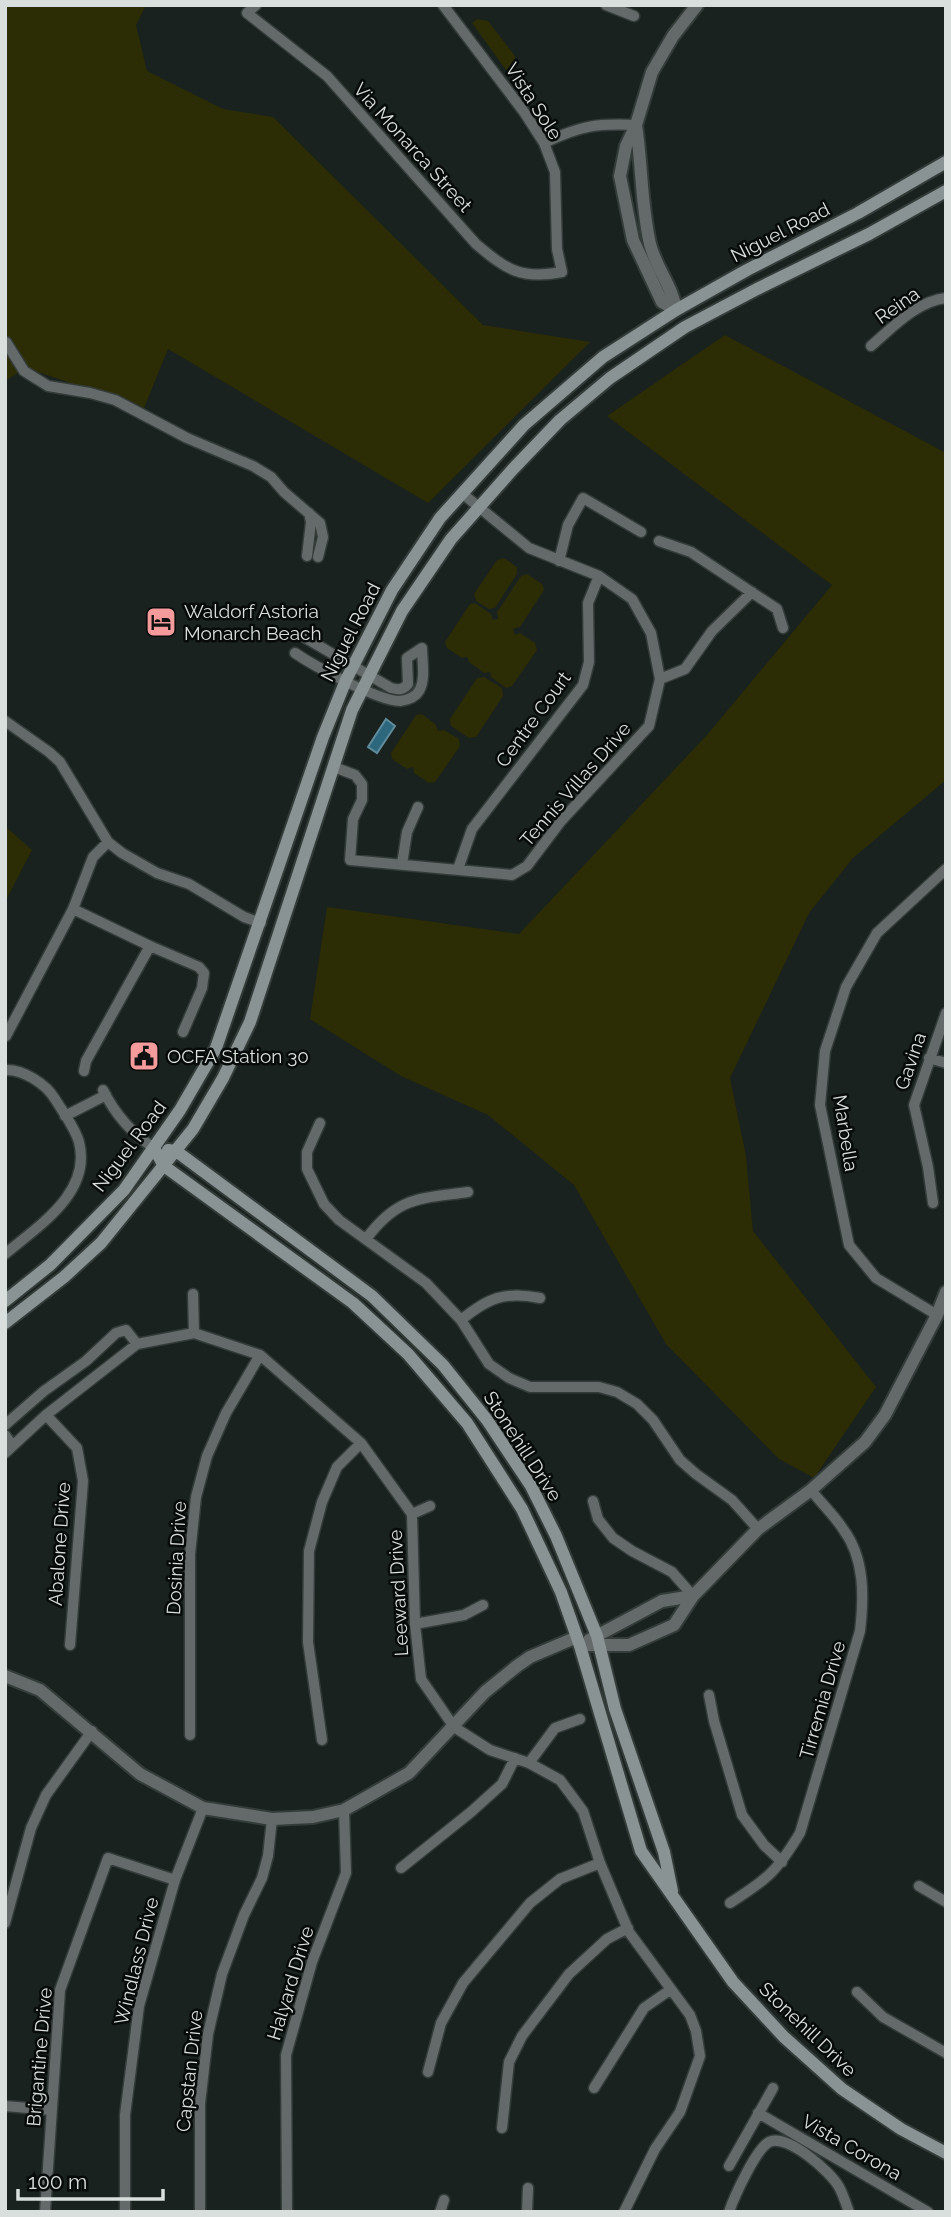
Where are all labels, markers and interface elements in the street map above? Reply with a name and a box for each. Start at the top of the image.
street label: Vista Sole [501,59,567,143]
street label: Via Monarca Street [349,78,477,217]
street label: Niguel Road [727,198,833,266]
street label: Reina [871,282,923,328]
street label: Niguel Road [316,579,384,685]
place label: Waldorf Astoria Monarch Beach [184,600,322,644]
hotel icon: Waldorf Astoria Monarch Beach [144,605,178,639]
street label: Centre Court [491,666,575,771]
street label: Tennis Villas Drive [515,717,635,851]
street label: Gavina [890,1029,930,1093]
public building icon: OCFA Station 30 [127,1039,161,1073]
place label: OCFA Station 30 [167,1045,309,1067]
street label: Marbella [829,1093,863,1173]
street label: Niguel Road [88,1096,170,1196]
street label: Stonehill Drive [479,1387,567,1505]
street label: Abalone Drive [44,1481,74,1607]
street label: Dosinia Drive [162,1501,190,1615]
street label: Leeward Drive [384,1529,412,1657]
street label: Tirremia Drive [795,1638,849,1762]
street label: Windlass Drive [109,1895,163,2027]
street label: Halyard Drive [262,1923,318,2043]
street label: Stonehill Drive [755,1977,861,2081]
street label: Brigantine Drive [22,1987,56,2127]
street label: Capstan Drive [172,2009,206,2133]
street label: Vista Corona [798,2110,906,2184]
scale bar [18,2158,163,2202]
text: 100 m [28,2169,87,2194]

